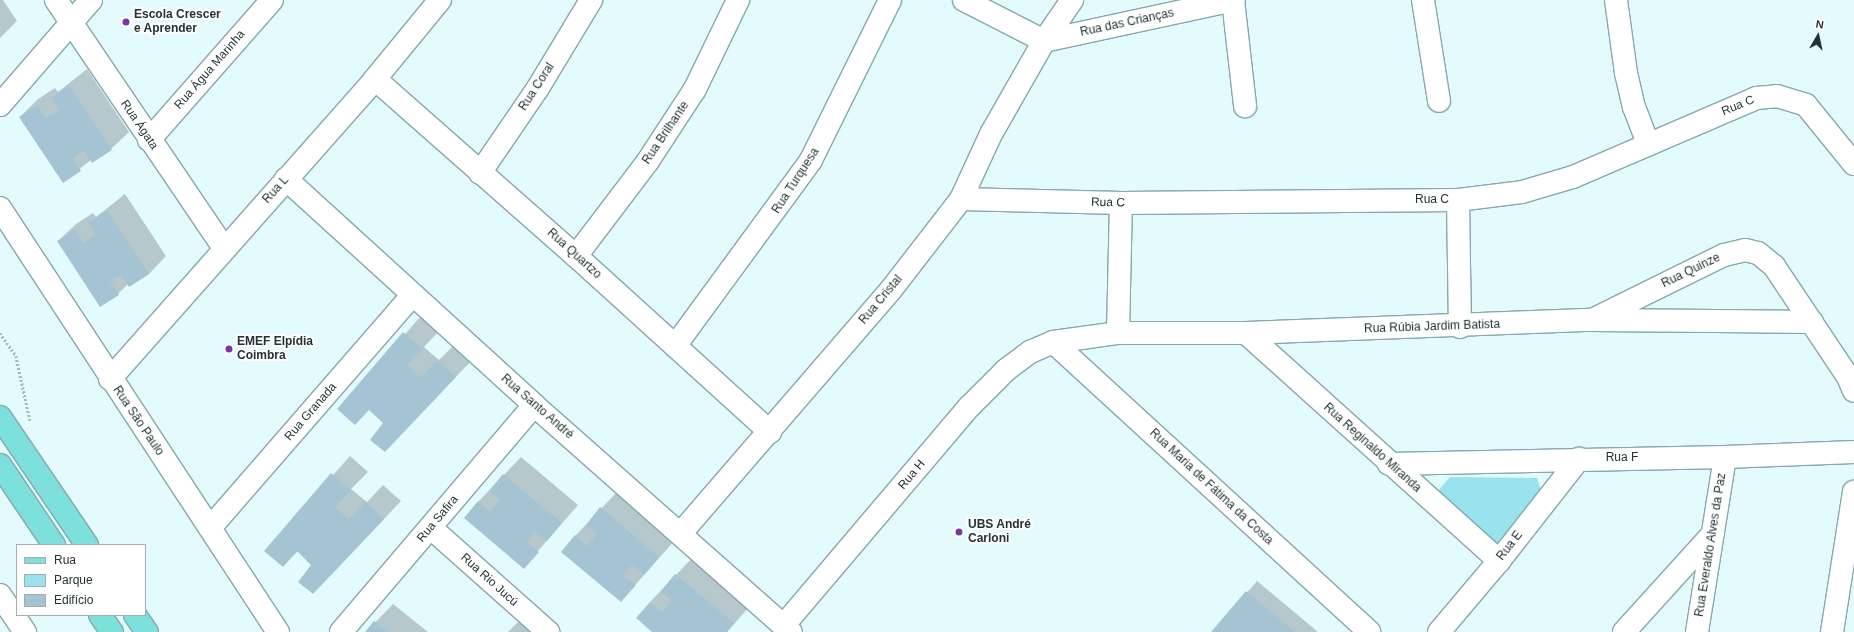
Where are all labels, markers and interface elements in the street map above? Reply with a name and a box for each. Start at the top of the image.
street label: Rua das Crianças [1079,6,1175,40]
place label: Escola Crescer e Aprender [134,8,221,36]
north arrow [1798,16,1838,56]
marker: Escola Crescer e Aprender [121,17,131,27]
text: N [1815,18,1825,31]
street label: Rua Água Marinha [172,28,248,112]
street label: Rua Coral [516,60,558,114]
street label: Rua C [1720,93,1756,119]
street label: Rua Ágata [117,97,161,153]
street label: Rua Brilhante [640,99,692,167]
street label: Rua Turquesa [769,145,823,217]
street label: Rua L [260,173,292,207]
street label: Rua C [1415,193,1449,207]
street label: Rua C [1091,196,1125,210]
street label: Rua Quartzo [544,226,604,282]
street label: Rua Quinze [1659,251,1723,291]
street label: Rua Cristal [856,273,906,327]
street label: Rua Rúbia Jardim Batista [1364,317,1500,337]
place label: EMEF Elpídia Coimbra [237,335,313,363]
marker: EMEF Elpídia Coimbra [224,344,234,354]
street label: Rua Santo André [498,371,576,443]
street label: Rua Granada [282,380,340,444]
street label: Rua São Paulo [109,384,167,458]
street label: Rua Reginaldo Miranda [1320,400,1424,496]
street label: Rua Maria de Fátima da Costa [1146,426,1276,548]
street label: Rua F [1606,451,1638,465]
street label: Rua H [896,457,928,493]
street label: Rua Everaldo Alves da Paz [1692,472,1730,618]
street label: Rua Safira [414,493,462,545]
place label: UBS André Carloni [968,518,1031,546]
marker: UBS André Carloni [953,526,965,538]
street label: Rua E [1494,528,1526,564]
legend [16,544,146,616]
street label: Rua Rio Jucú [457,551,521,609]
text: Rua [54,553,76,567]
text: Parque [54,573,93,587]
text: Edifício [54,593,93,607]

